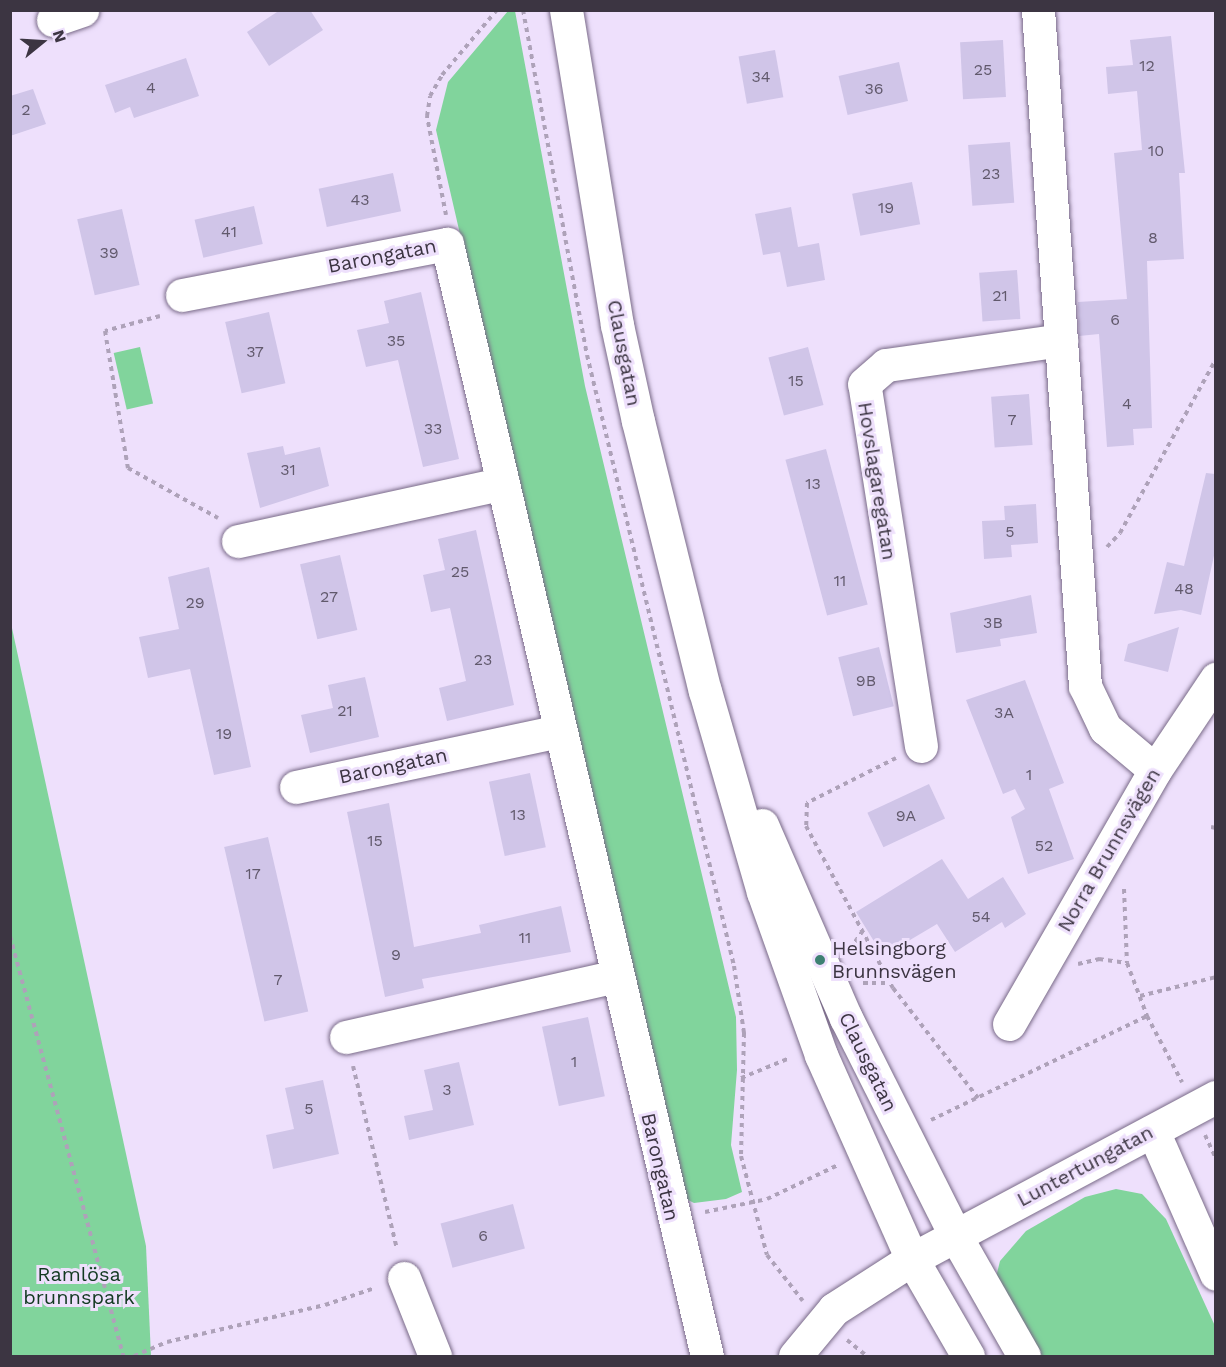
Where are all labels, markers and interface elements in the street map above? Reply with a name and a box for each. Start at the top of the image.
north arrow [12,12,72,72]
text: N [49,28,70,45]
house number: 12 [1139,56,1155,76]
house number: 25 [974,60,992,80]
house number: 34 [751,67,771,87]
house number: 4 [146,78,156,98]
house number: 36 [864,79,884,99]
house number: 2 [21,100,31,120]
house number: 10 [1148,141,1164,161]
house number: 23 [982,164,1000,184]
house number: 43 [350,190,370,210]
house number: 19 [878,198,894,218]
house number: 41 [221,222,237,242]
house number: 8 [1148,228,1158,248]
street label: Barongatan [326,234,438,278]
house number: 39 [99,243,119,263]
house number: 21 [992,286,1008,306]
street label: Clausgatan [602,298,646,408]
house number: 6 [1110,310,1120,330]
house number: 35 [387,331,405,351]
house number: 37 [246,342,264,362]
house number: 15 [788,371,804,391]
house number: 4 [1122,394,1132,414]
street label: Hovslagaregatan [853,400,901,562]
house number: 7 [1008,410,1016,430]
house number: 33 [424,419,442,439]
house number: 31 [280,460,296,480]
house number: 13 [805,474,821,494]
house number: 5 [1005,522,1015,542]
house number: 25 [451,562,469,582]
house number: 11 [834,571,846,591]
house number: 48 [1174,579,1194,599]
house number: 27 [320,587,338,607]
house number: 29 [185,593,205,613]
house number: 3B [983,613,1003,633]
house number: 23 [474,650,492,670]
house number: 9B [856,671,876,691]
house number: 21 [337,701,353,721]
house number: 3A [994,703,1014,723]
house number: 19 [216,724,232,744]
street label: Barongatan [337,743,449,789]
street label: Norra Brunnsvägen [1052,764,1166,936]
house number: 1 [1026,765,1032,785]
house number: 13 [510,805,526,825]
house number: 9A [896,806,916,826]
house number: 15 [367,831,383,851]
house number: 52 [1035,836,1053,856]
house number: 17 [245,864,261,884]
house number: 54 [971,907,991,927]
house number: 11 [519,928,531,948]
place label: Helsingborg Brunnsvägen [832,936,957,983]
house number: 9 [391,945,401,965]
marker: Helsingborg Brunnsvägen [813,953,827,967]
house number: 7 [274,970,282,990]
street label: Clausgatan [834,1008,902,1116]
house number: 1 [571,1052,577,1072]
house number: 3 [442,1080,452,1100]
house number: 5 [304,1099,314,1119]
street label: Barongatan [636,1111,684,1223]
street label: Luntertungatan [1013,1120,1157,1212]
house number: 6 [478,1226,488,1246]
park label: Ramlösa brunnspark [23,1262,135,1309]

